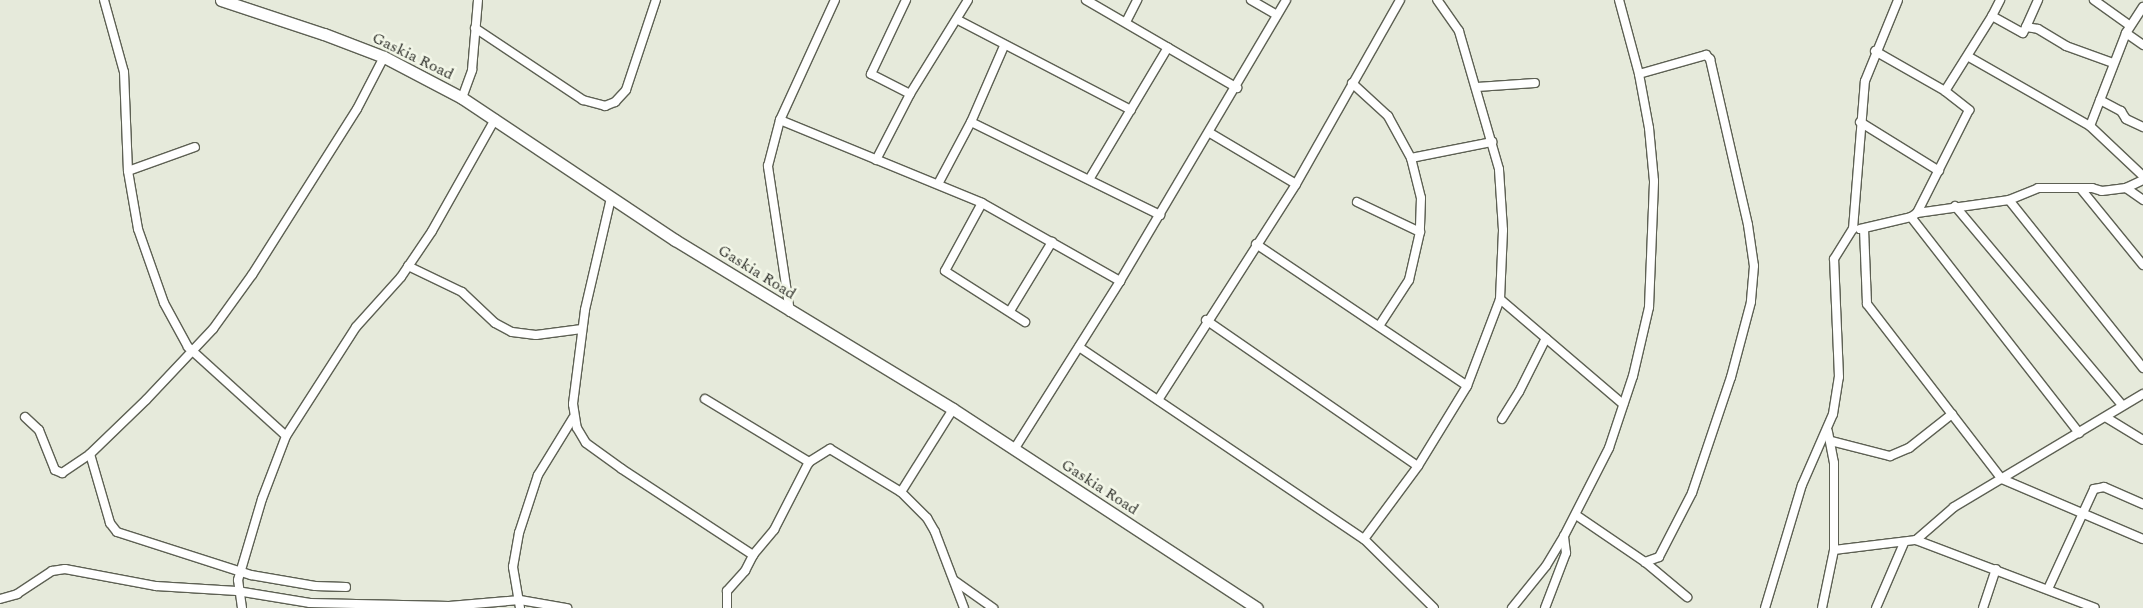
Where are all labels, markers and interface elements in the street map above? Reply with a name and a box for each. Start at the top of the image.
street label: Gaskia Road [369,28,457,84]
street label: Gaskia Road [714,240,800,304]
street label: Gaskia Road [1058,455,1142,519]

